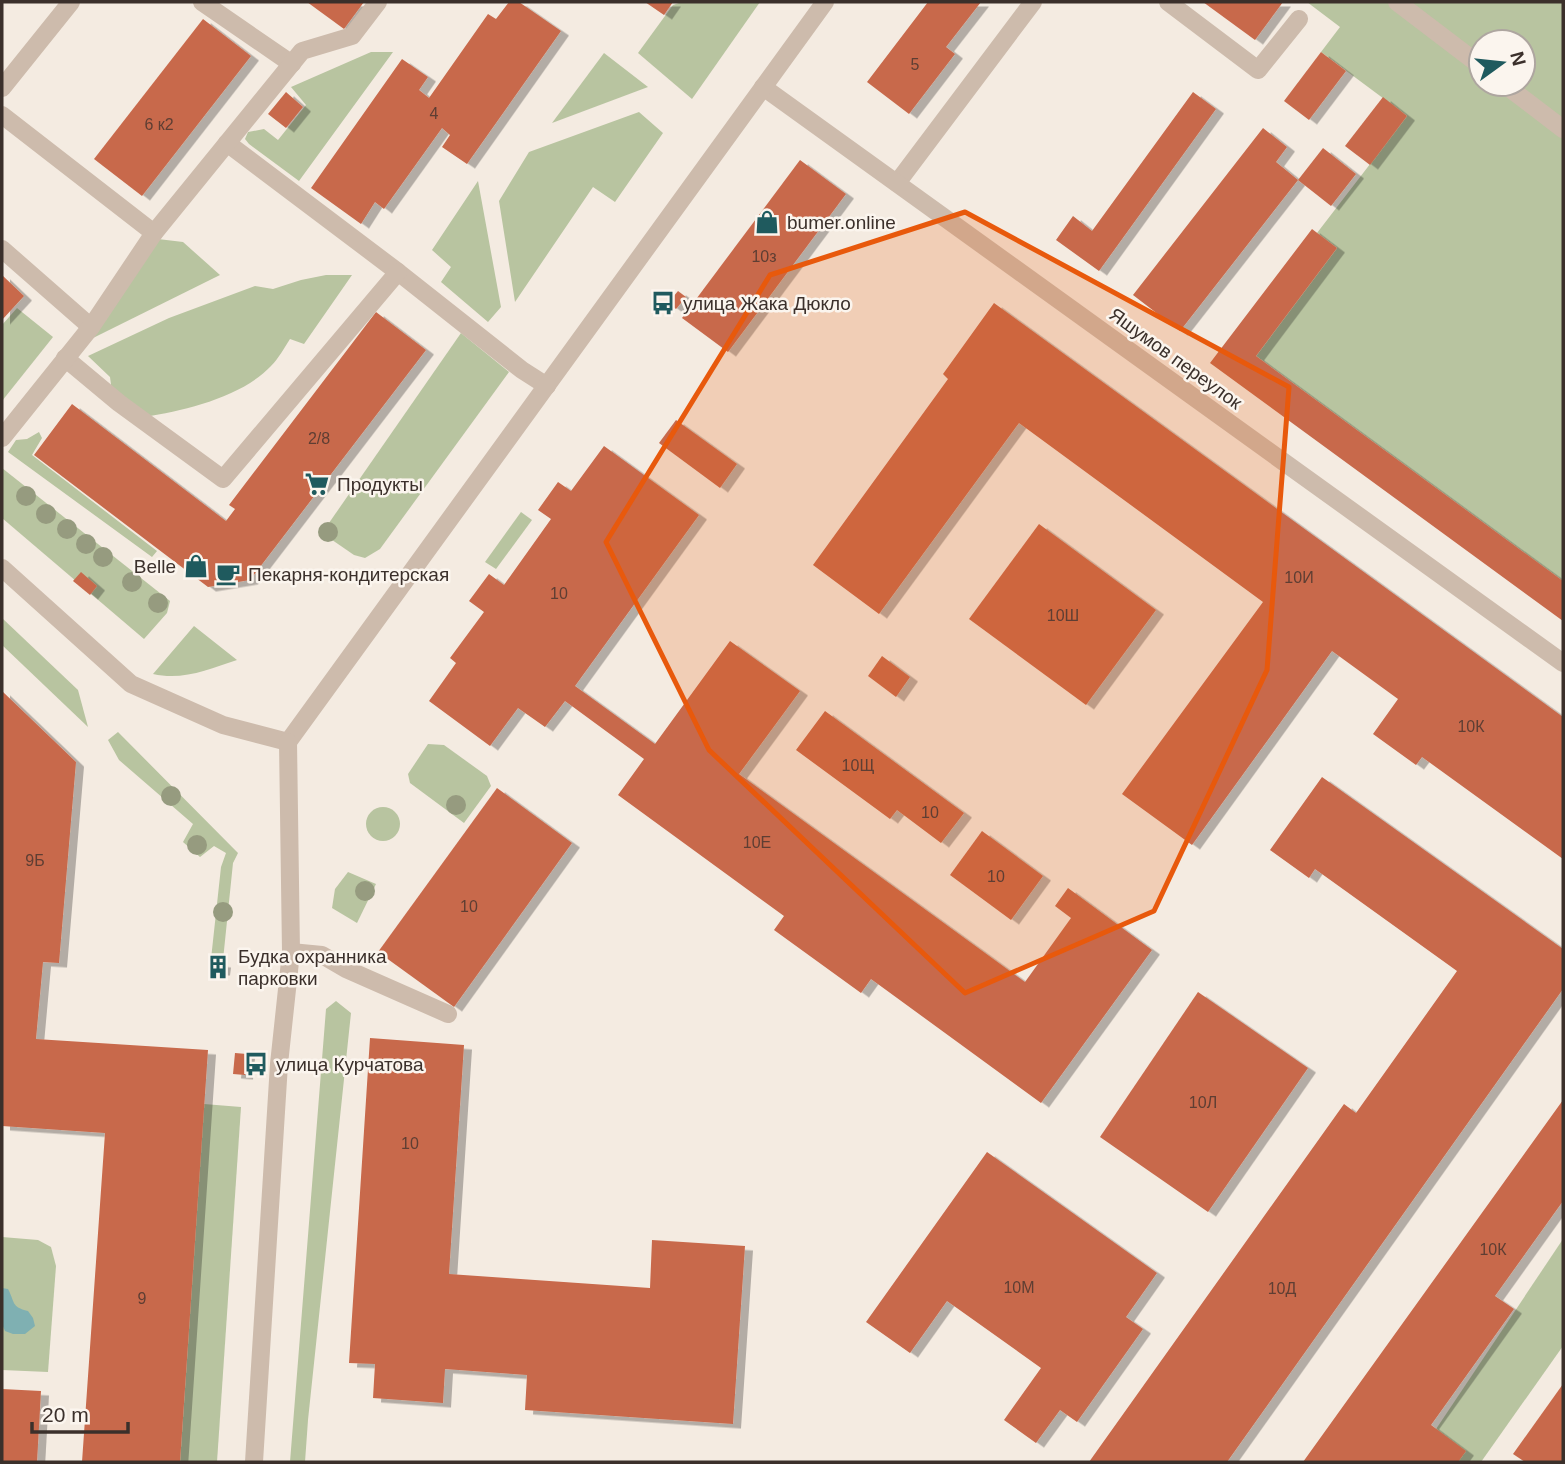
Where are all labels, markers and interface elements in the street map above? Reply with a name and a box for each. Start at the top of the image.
north arrow [1467,28,1537,98]
text: N [1506,49,1530,68]
house number: 5 [911,56,920,73]
house number: 4 [430,105,439,122]
house number: 6 к2 [144,116,174,133]
shop icon: bumer.online [753,208,781,236]
place label: bumer.online [787,212,896,233]
house number: 10з [751,248,777,265]
bus stop icon: улица Жака Дюкло [649,289,677,317]
place label: улица Жака Дюкло [683,293,851,314]
street label: Яшумов переулок [1106,303,1246,414]
house number: 2/8 [308,430,330,447]
supermarket icon: Продукты [303,470,331,498]
place label: Продукты [337,474,423,495]
shop icon: Belle [182,552,210,580]
place label: Belle [134,556,176,577]
cafe icon: Пекарня-кондитерская [214,560,242,588]
place label: Пекарня-кондитерская [248,564,449,585]
house number: 10И [1284,569,1314,586]
house number: 10 [550,585,568,602]
house number: 10Ш [1047,607,1079,624]
house number: 10К [1457,718,1485,735]
house number: 10Щ [842,757,874,774]
house number: 10 [921,804,939,821]
house number: 10Е [743,834,771,851]
house number: 9Б [25,852,45,869]
house number: 10 [987,868,1005,885]
house number: 10 [460,898,478,915]
place label: Будка охранника парковки [238,946,387,989]
building icon: Будка охранника парковки [204,953,232,981]
bus stop icon: улица Курчатова [242,1050,270,1078]
place label: улица Курчатова [276,1054,424,1075]
house number: 10Л [1189,1094,1217,1111]
house number: 10 [401,1135,419,1152]
house number: 10К [1479,1241,1507,1258]
house number: 10М [1003,1279,1035,1296]
house number: 10Д [1268,1280,1296,1297]
house number: 9 [138,1290,147,1307]
scale bar [32,1390,128,1434]
text: 20 m [42,1403,89,1426]

